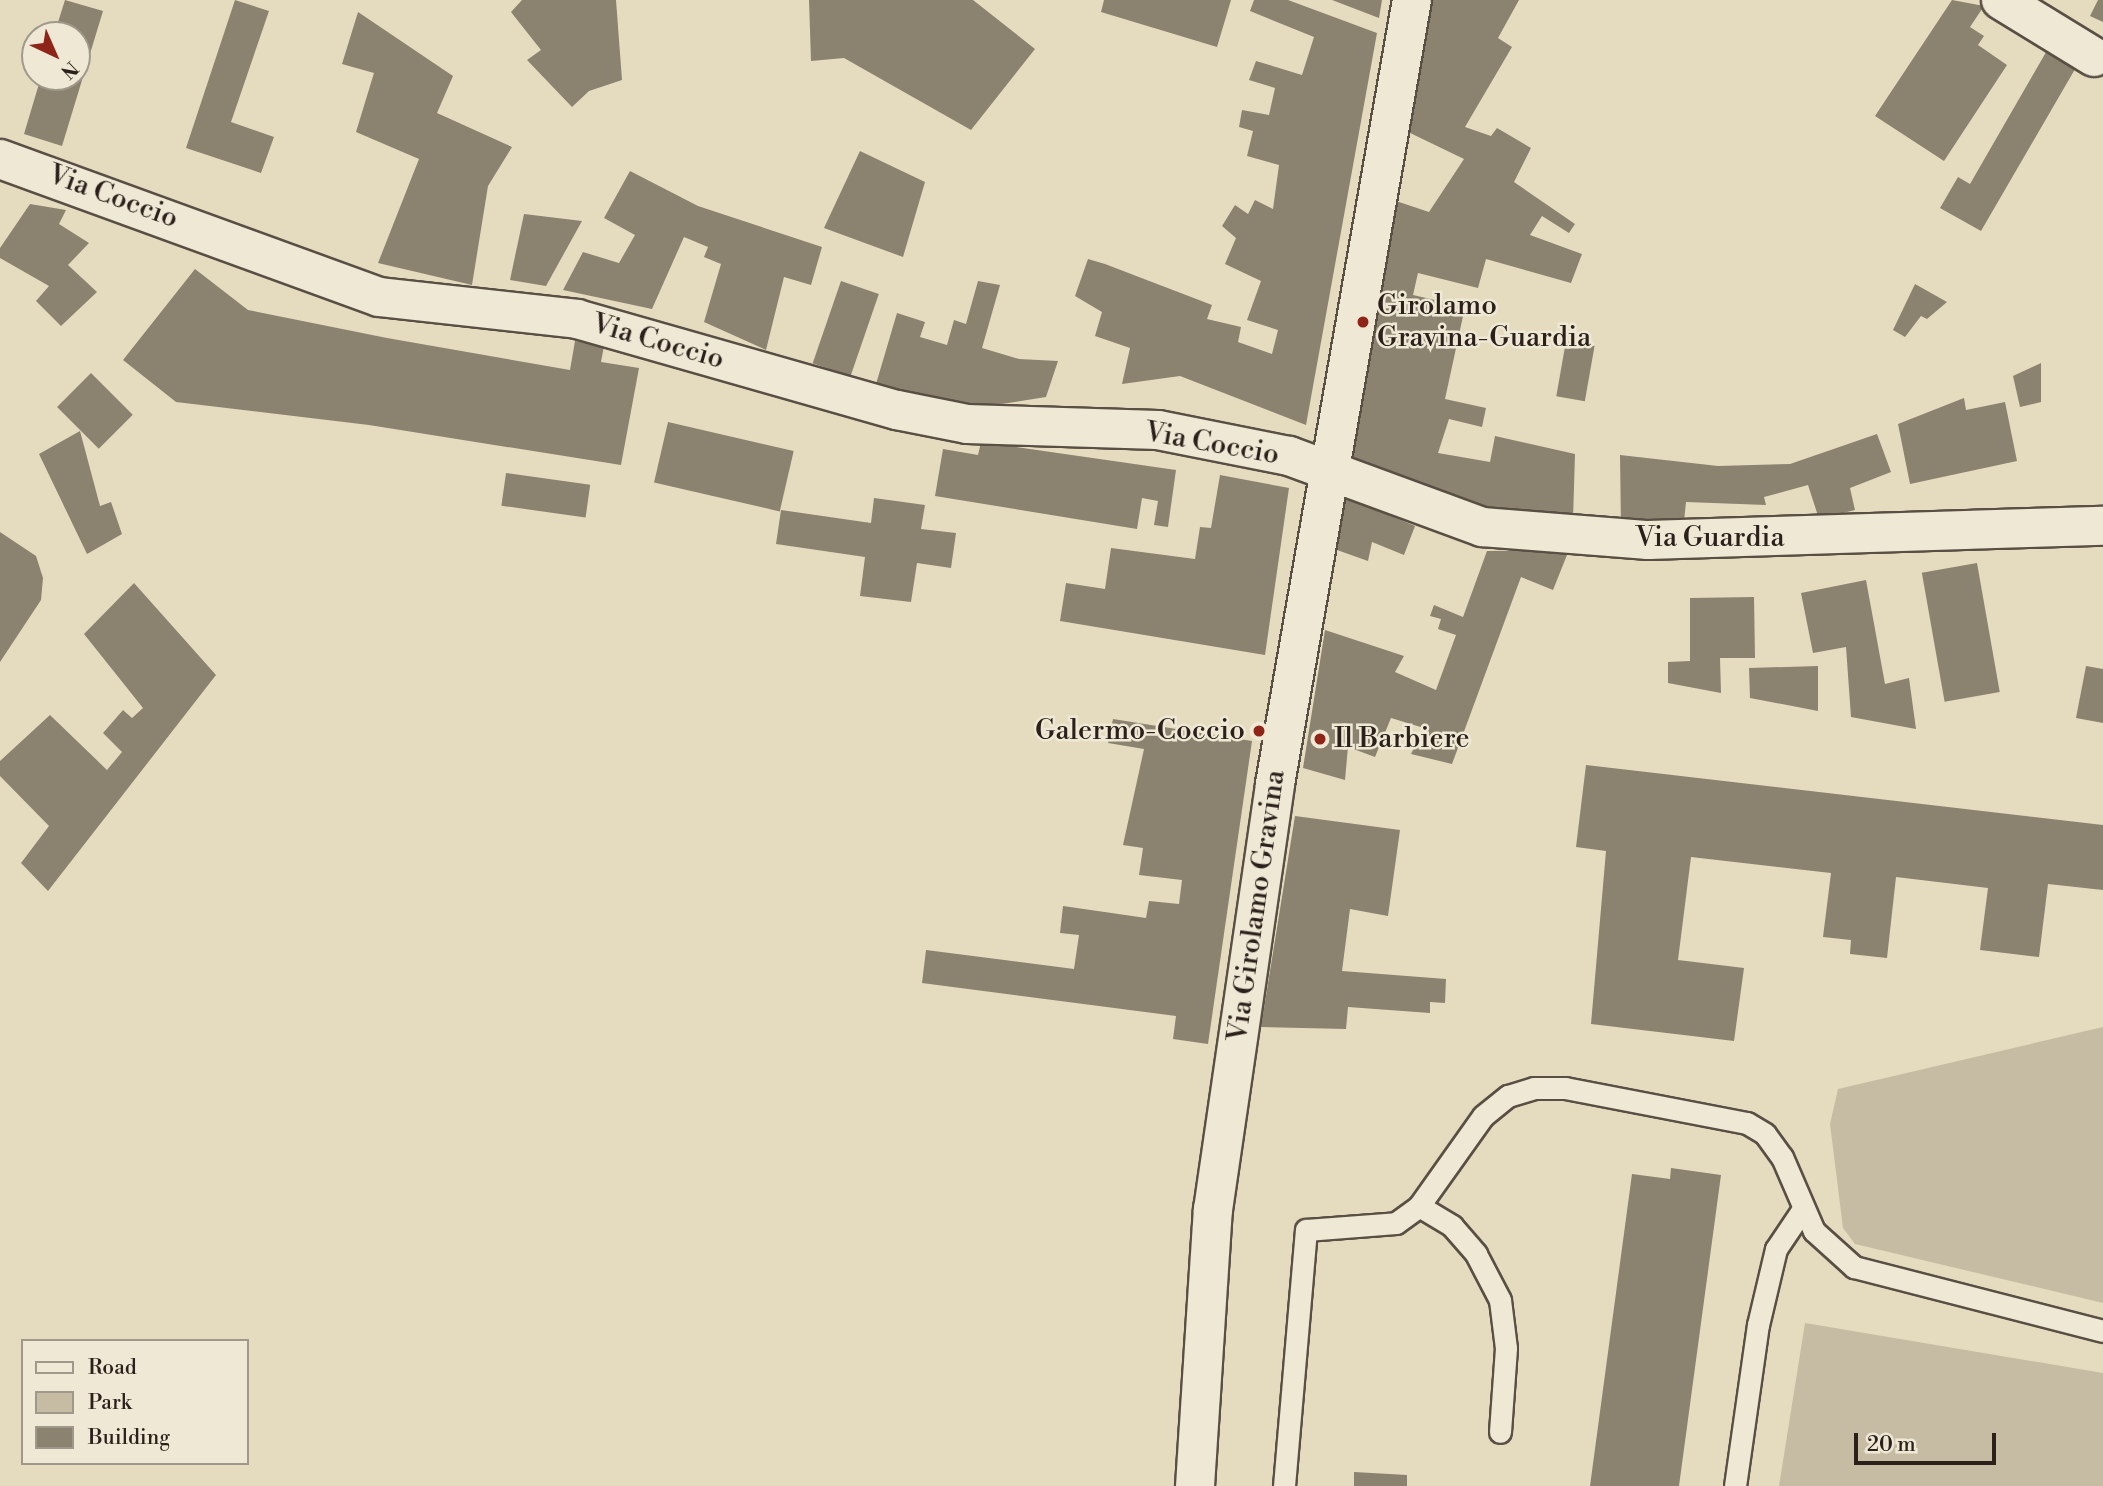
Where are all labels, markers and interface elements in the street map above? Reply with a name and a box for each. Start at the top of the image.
north arrow [21,21,91,91]
text: N [55,56,83,84]
street label: Via Coccio [43,158,183,236]
place label: Girolamo Gravina-Guardia [1377,289,1591,355]
street label: Via Coccio [588,307,728,377]
marker: Girolamo Gravina-Guardia [1355,314,1371,330]
street label: Via Coccio [1142,416,1282,472]
street label: Via Guardia [1635,521,1785,555]
place label: Galermo-Coccio [1035,714,1245,748]
place label: Il Barbiere [1334,722,1470,756]
marker: Galermo-Coccio [1251,723,1267,739]
marker: Il Barbiere [1312,731,1328,747]
street label: Via Girolamo Gravina [1221,768,1293,1044]
legend [21,1339,248,1465]
text: Road [88,1355,137,1381]
text: Park [88,1390,132,1416]
scale bar [1858,1420,2000,1464]
text: Building [88,1425,170,1451]
text: 20 m [1867,1432,1916,1458]

